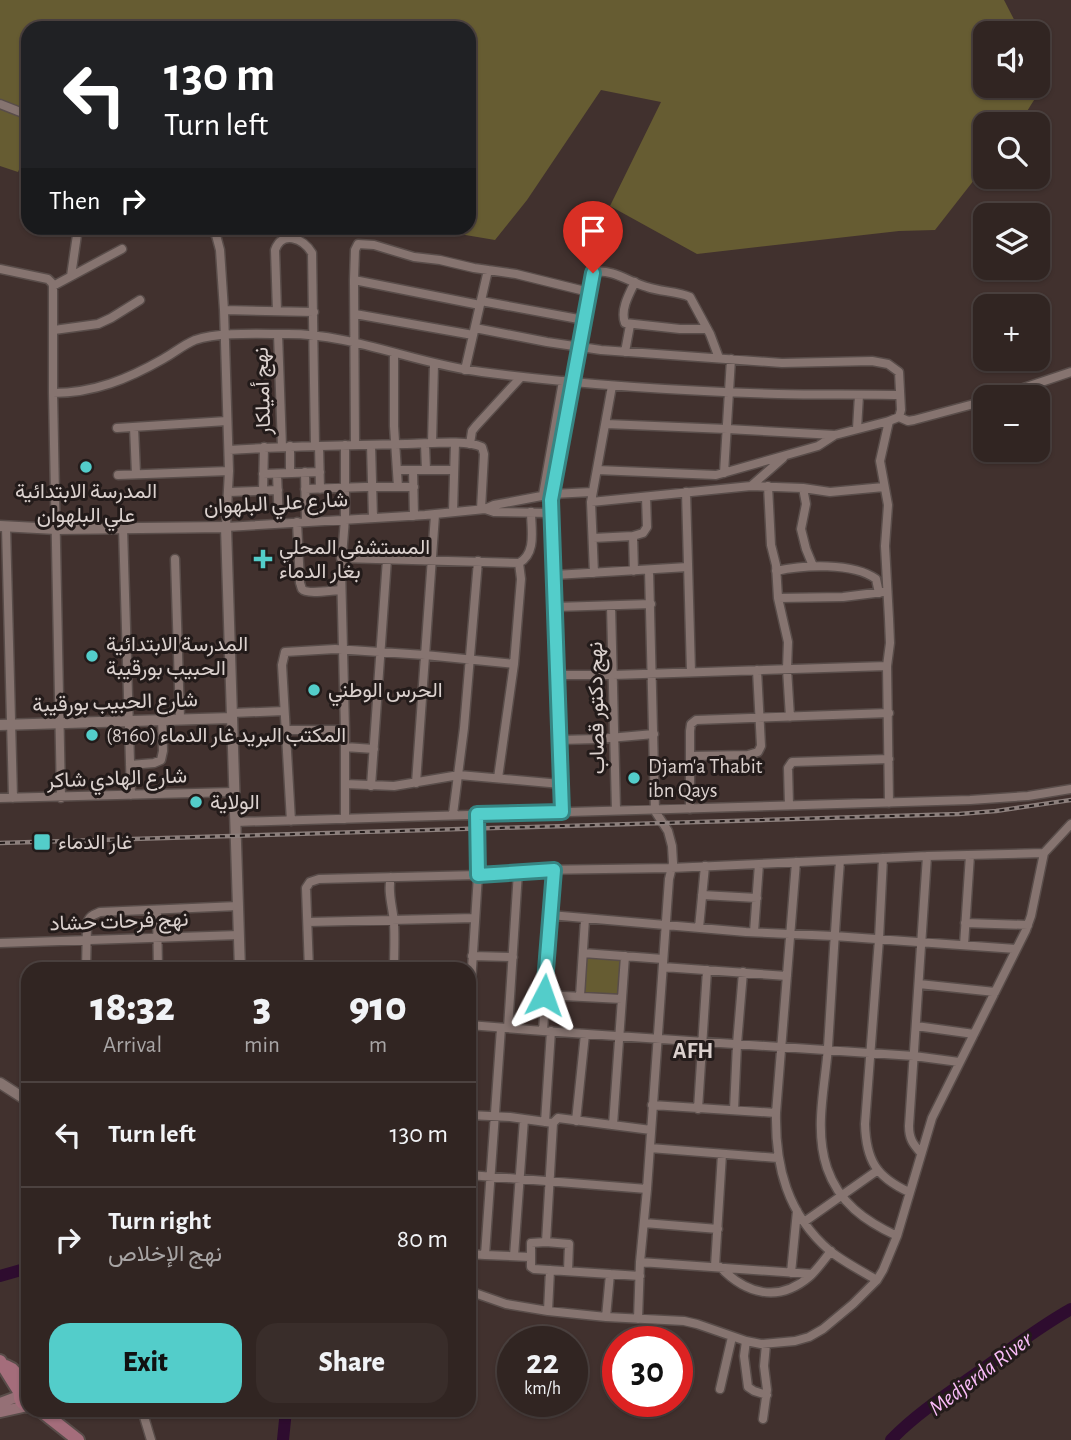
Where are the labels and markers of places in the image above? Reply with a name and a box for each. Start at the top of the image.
pin [563,201,623,273]
marker: المدرسة الابتدائية علي البلهوان [78,459,94,475]
place label: المدرسة الابتدائية علي البلهوان [15,481,157,532]
place label: المستشفى المحلي بغار الدماء [279,537,430,584]
marker: المستشفى المحلي بغار الدماء [253,549,273,569]
place label: المدرسة الابتدائية الحبيب بورقيبة [106,634,248,681]
marker: المدرسة الابتدائية الحبيب بورقيبة [84,648,100,664]
place label: الحرس الوطني [328,680,443,707]
marker: الحرس الوطني [306,682,322,698]
place label: المكتب البريد غار الدماء (8160) [106,725,346,748]
marker: المكتب البريد غار الدماء (8160) [84,727,100,743]
place label: Djam'a Thabit ibn Qays [648,756,763,801]
marker: Djam'a Thabit ibn Qays [626,770,642,786]
place label: الولاية [210,792,260,815]
marker: الولاية [188,794,204,810]
marker: غار الدماء [32,832,52,852]
place label: غار الدماء [58,832,132,855]

